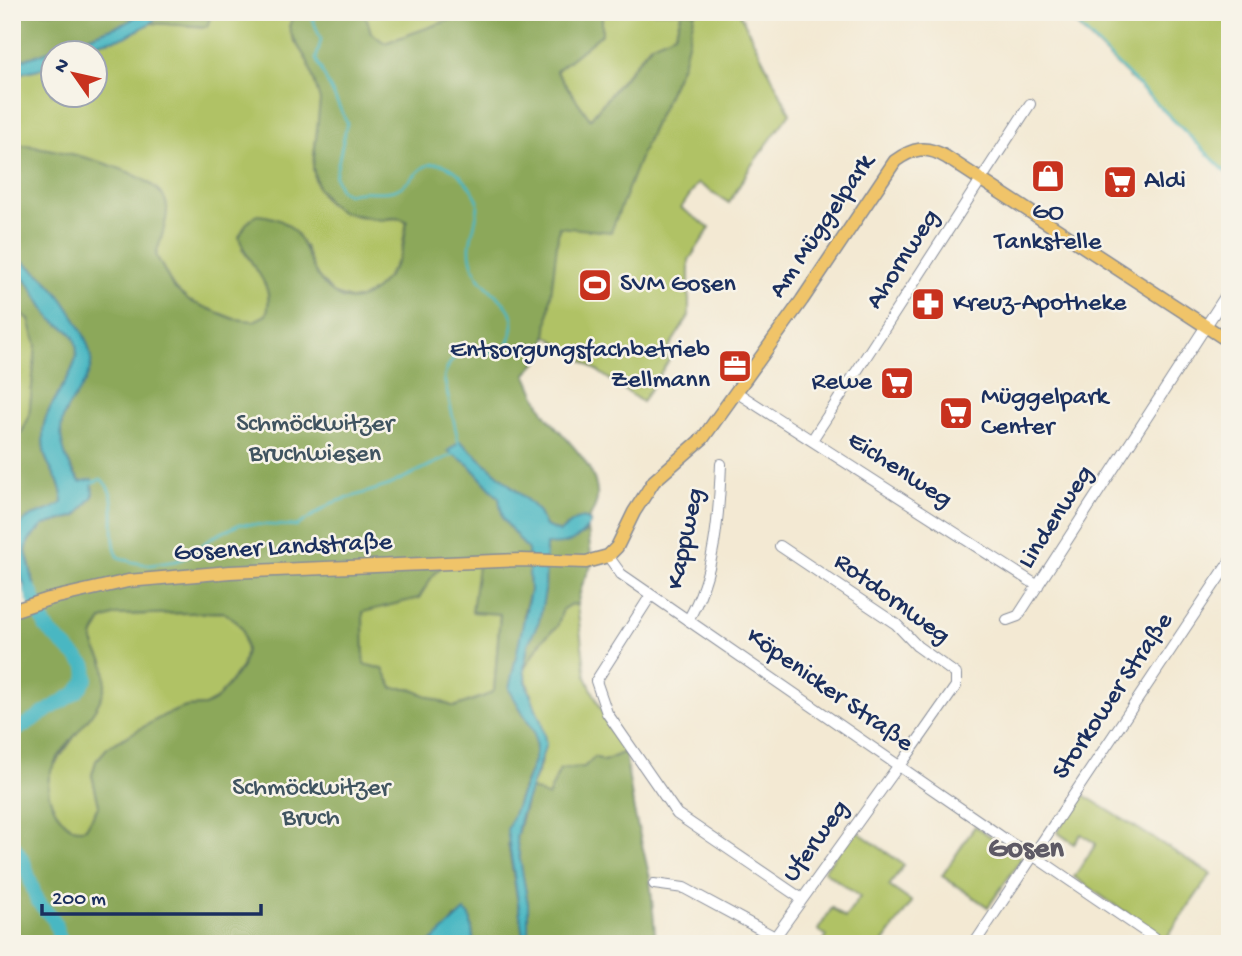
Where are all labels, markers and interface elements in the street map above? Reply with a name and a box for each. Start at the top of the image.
north arrow [38,38,108,108]
text: N [50,55,76,78]
street label: Am Müggelpark [763,147,884,305]
shop icon: GO Tankstelle [1029,157,1067,195]
supermarket icon: Aldi [1101,163,1139,201]
place label: Aldi [1144,167,1186,198]
place label: GO Tankstelle [993,198,1102,259]
street label: Ahornweg [860,204,948,316]
sports icon: SVM Gosen [576,266,614,304]
place label: SVM Gosen [620,270,737,301]
pharmacy icon: Kreuz-Apotheke [909,285,947,323]
place label: Kreuz-Apotheke [953,289,1127,320]
place label: Entsorgungsfachbetrieb Zellmann [450,336,711,397]
office icon: Entsorgungsfachbetrieb Zellmann [716,347,754,385]
supermarket icon: Rewe [878,364,916,402]
place label: Rewe [811,368,873,399]
place label: Müggelpark Center [981,383,1110,444]
supermarket icon: Müggelpark Center [937,394,975,432]
park label: Schmöckwitzer Bruchwiesen [236,410,397,471]
street label: Eichenweg [841,426,957,516]
street label: Lindenweg [1012,461,1102,575]
street label: Kappweg [661,486,713,592]
street label: Gosener Landstraße [173,528,394,570]
street label: Rotdornweg [827,547,955,653]
street label: Storkower Straße [1047,607,1182,786]
street label: Köpenicker Straße [740,622,919,760]
park label: Schmöckwitzer Bruch [232,774,393,835]
street label: Uferweg [777,795,857,889]
district label: Gosen [988,833,1064,868]
scale bar [42,872,261,916]
text: 200 m [52,888,106,913]

